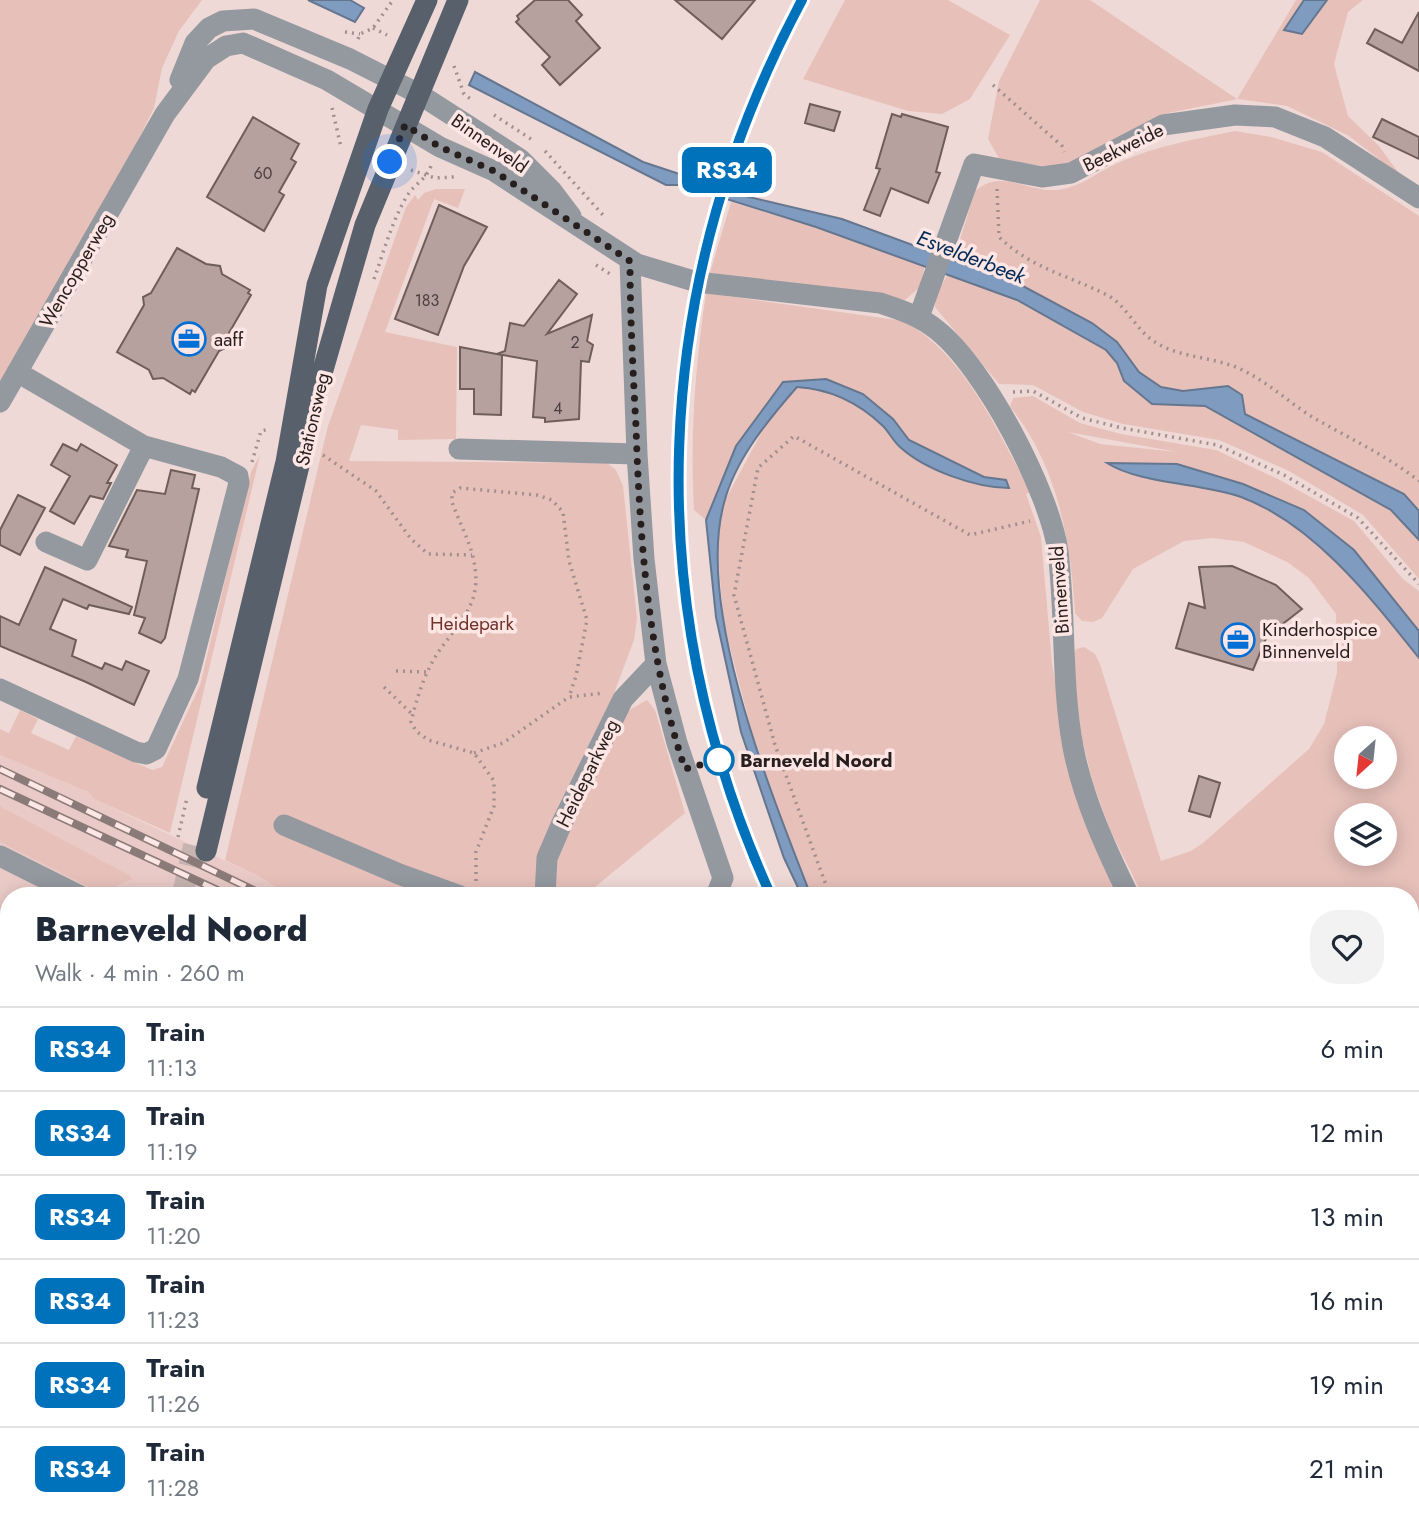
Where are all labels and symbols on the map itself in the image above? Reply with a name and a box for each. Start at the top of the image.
street label: Binnenveld [446,107,534,180]
street label: Beekweide [1078,116,1168,179]
your location [372,144,407,179]
line badge: RS34 [678,147,776,193]
house number: 60 [254,162,272,185]
street label: Wencopperweg [33,208,120,333]
water label: Esvelderbeek [912,223,1030,292]
house number: 183 [415,289,440,312]
office icon: aaff [170,320,208,358]
place label: aaff [214,326,244,353]
house number: 2 [570,331,580,354]
street label: Stationsweg [289,370,336,468]
house number: 4 [553,397,563,420]
street label: Binnenveld [1043,545,1076,635]
park label: Heidepark [430,610,515,637]
place label: Kinderhospice Binnenveld [1262,616,1378,665]
office icon: Kinderhospice Binnenveld [1219,621,1257,659]
street label: Heideparkweg [550,715,625,832]
north arrow [1334,726,1396,789]
marker: Barneveld Noord [704,745,734,775]
place label: Barneveld Noord [740,747,892,774]

